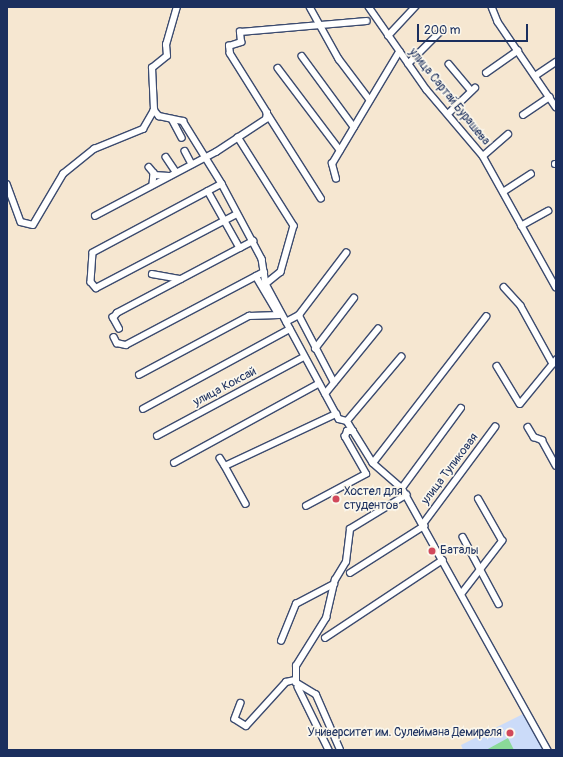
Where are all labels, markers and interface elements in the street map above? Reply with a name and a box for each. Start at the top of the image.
scale bar [419,16,530,42]
text: 200 m [424,23,460,38]
street label: улица Сартай Бурашева [405,46,493,148]
street label: улица Коксай [191,364,259,410]
street label: улица Тупиковая [419,431,481,507]
place label: Хостел для студентов [344,485,403,513]
marker: Хостел для студентов [331,494,341,504]
place label: Баталы [440,544,478,558]
marker: Баталы [427,546,437,556]
place label: Университет им. Сулеймана Демиреля [307,726,502,740]
marker: Университет им. Сулеймана Демиреля [505,728,515,738]

